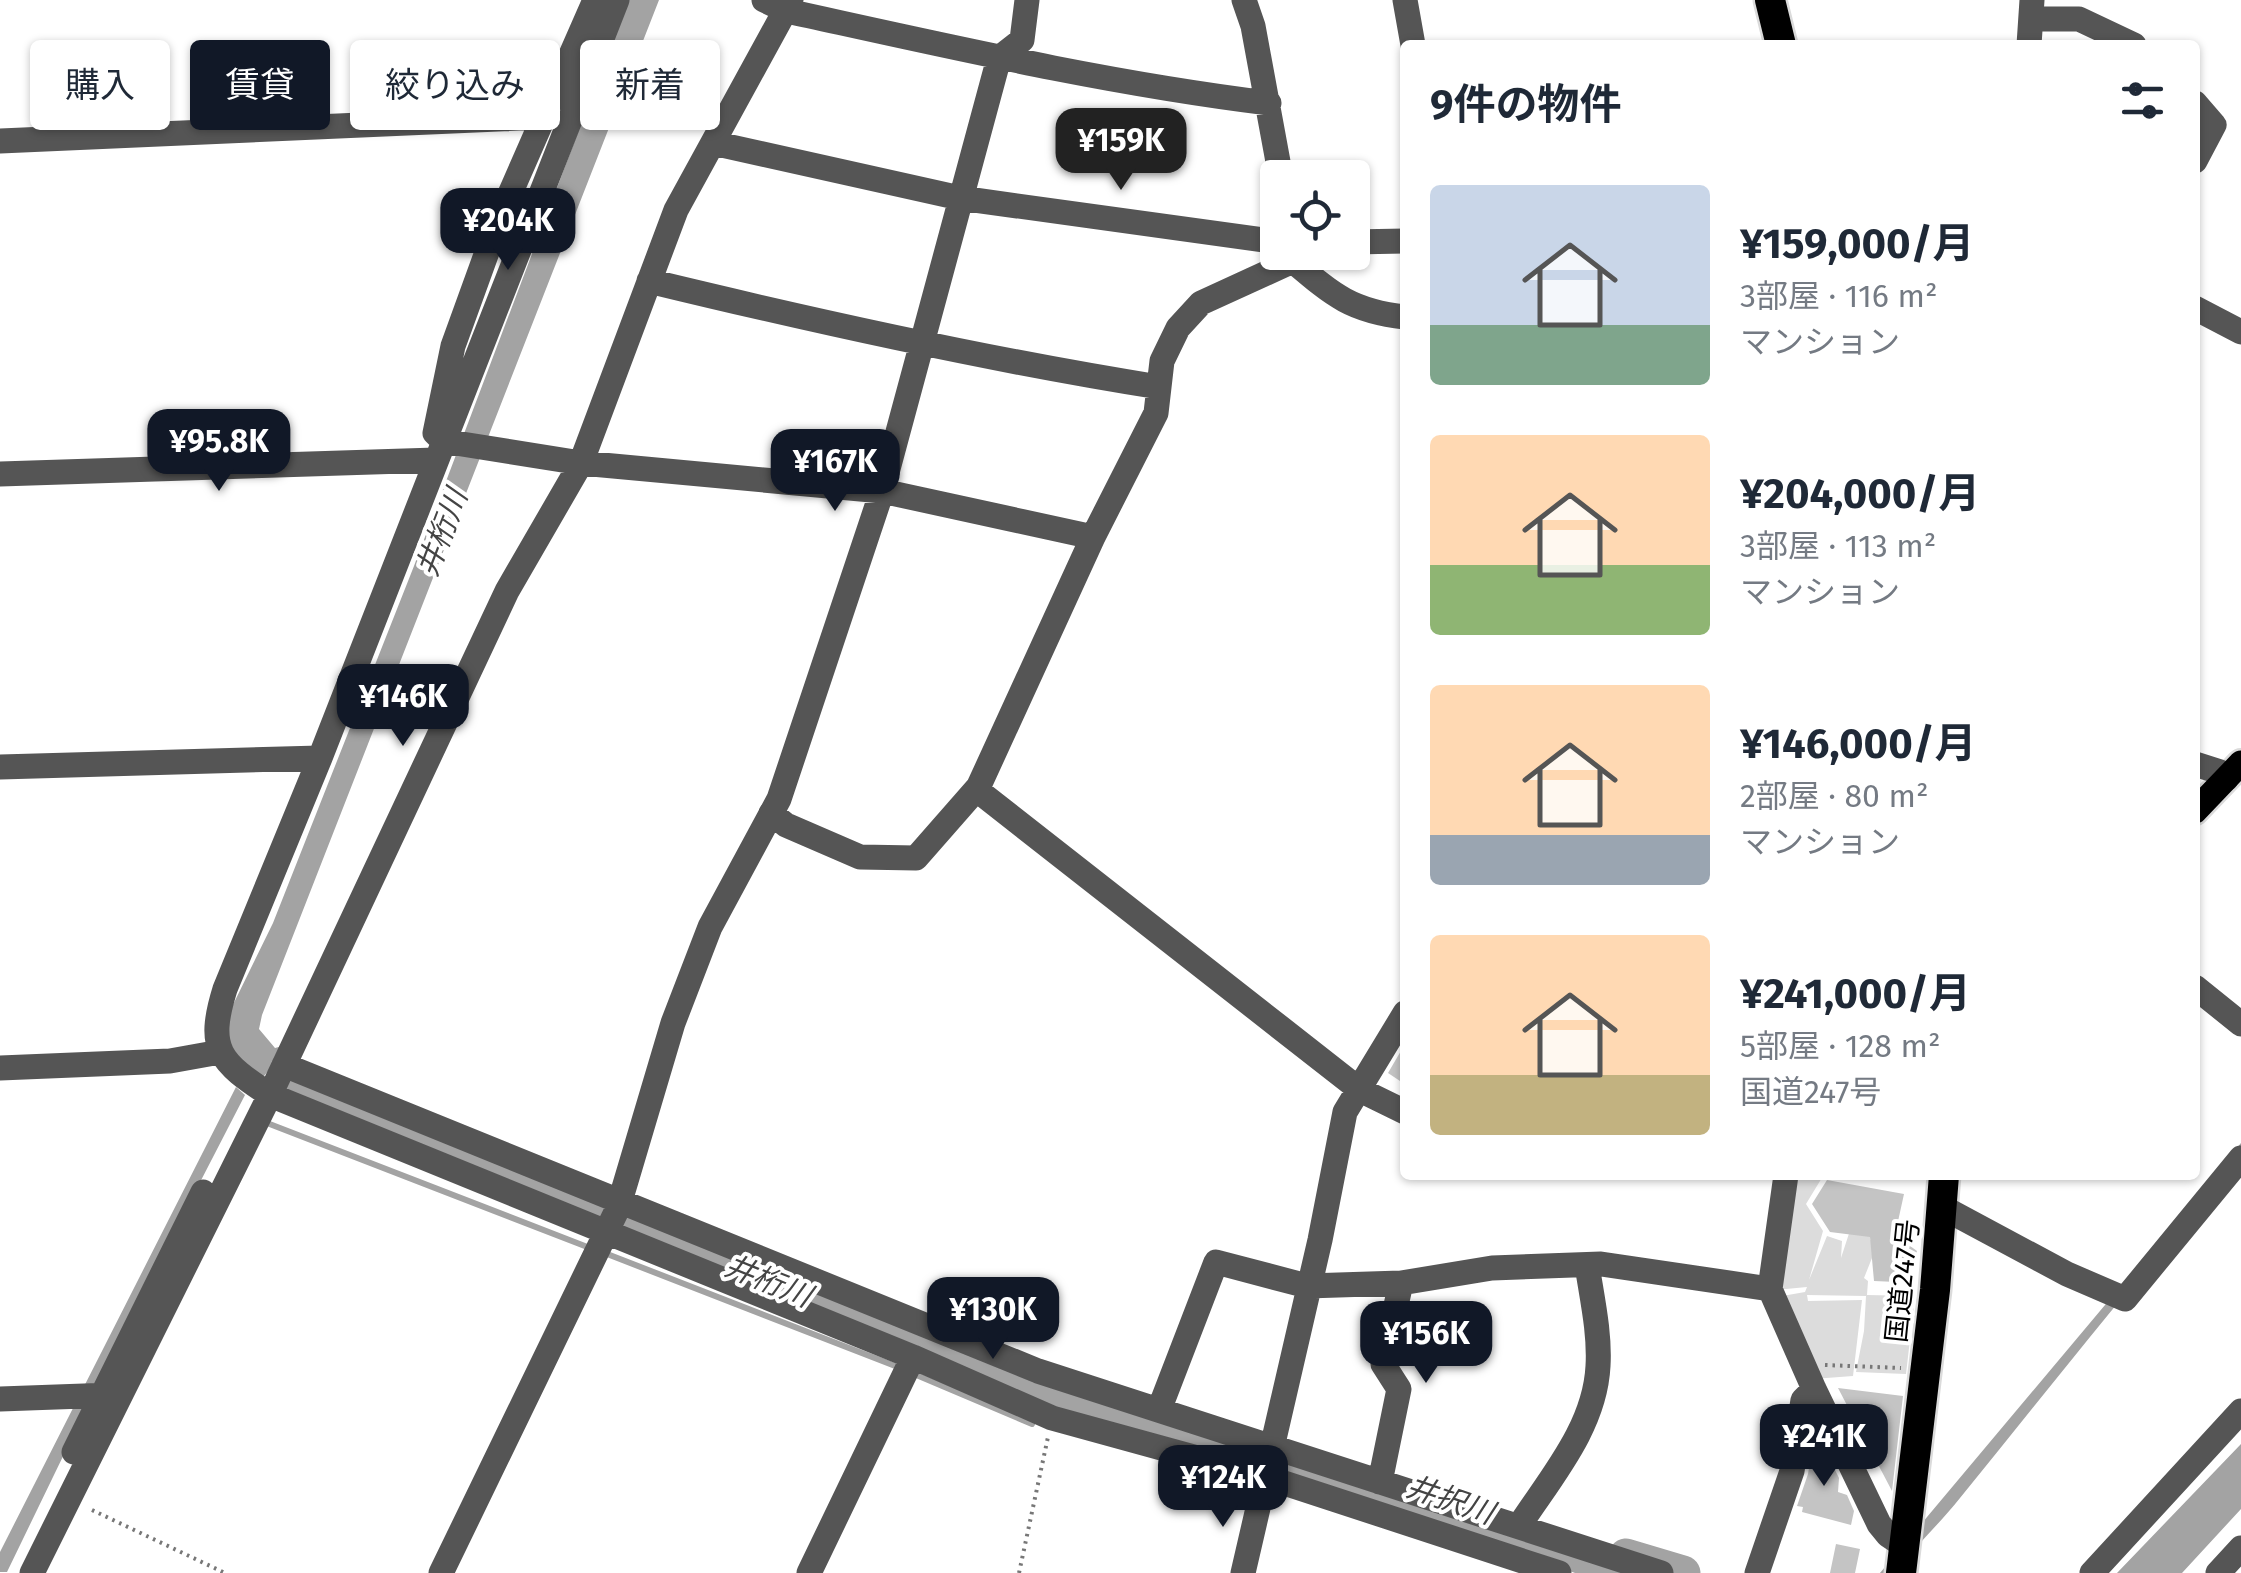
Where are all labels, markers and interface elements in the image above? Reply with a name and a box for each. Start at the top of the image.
chip: 購入 [30,40,170,130]
chip: 賃貸 [190,40,330,130]
chip: 絞り込み [350,40,560,130]
chip: 新着 [580,40,720,130]
icon: filters [2115,73,2170,128]
text: 9件の物件 [1430,80,1622,130]
pin: ¥159K [1051,108,1191,193]
text: ¥159K [1078,121,1164,159]
map controls [1260,160,1370,270]
button: locate [1260,160,1370,270]
pin: ¥204K [438,188,578,273]
text: ¥204K [462,201,554,239]
text: ¥159,000/月 [1740,219,1975,269]
icon: home [1510,225,1630,345]
text: 3部屋 · 116 m² [1740,277,1937,315]
text: マンション [1740,323,1900,361]
pin: ¥95.8K [138,409,300,494]
text: ¥95.8K [169,422,269,460]
pin: ¥167K [765,429,905,514]
text: ¥167K [793,442,877,480]
text: ¥204,000/月 [1740,469,1980,519]
icon: home [1510,475,1630,595]
water label: 井桁川 [409,482,476,581]
text: 3部屋 · 113 m² [1740,527,1936,565]
text: マンション [1740,573,1900,611]
pin: ¥146K [333,664,473,749]
text: ¥146K [359,677,447,715]
text: ¥146,000/月 [1740,719,1977,769]
icon: home [1510,725,1630,845]
text: 2部屋 · 80 m² [1740,777,1929,815]
text: マンション [1740,823,1900,861]
text: ¥241,000/月 [1740,969,1971,1019]
icon: home [1510,975,1630,1095]
text: 5部屋 · 128 m² [1740,1027,1941,1065]
text: 国道247号 [1740,1073,1881,1111]
street label: 国道247号 [1880,1218,1925,1344]
water label: 井桁川 [720,1247,819,1316]
pin: ¥130K [923,1277,1063,1362]
text: ¥130K [949,1290,1037,1328]
pin: ¥156K [1356,1301,1496,1386]
text: ¥156K [1382,1314,1470,1352]
pin: ¥241K [1754,1404,1894,1489]
text: ¥241K [1782,1417,1866,1455]
pin: ¥124K [1153,1445,1293,1530]
text: ¥124K [1180,1458,1266,1496]
water label: 井択川 [1402,1468,1501,1533]

